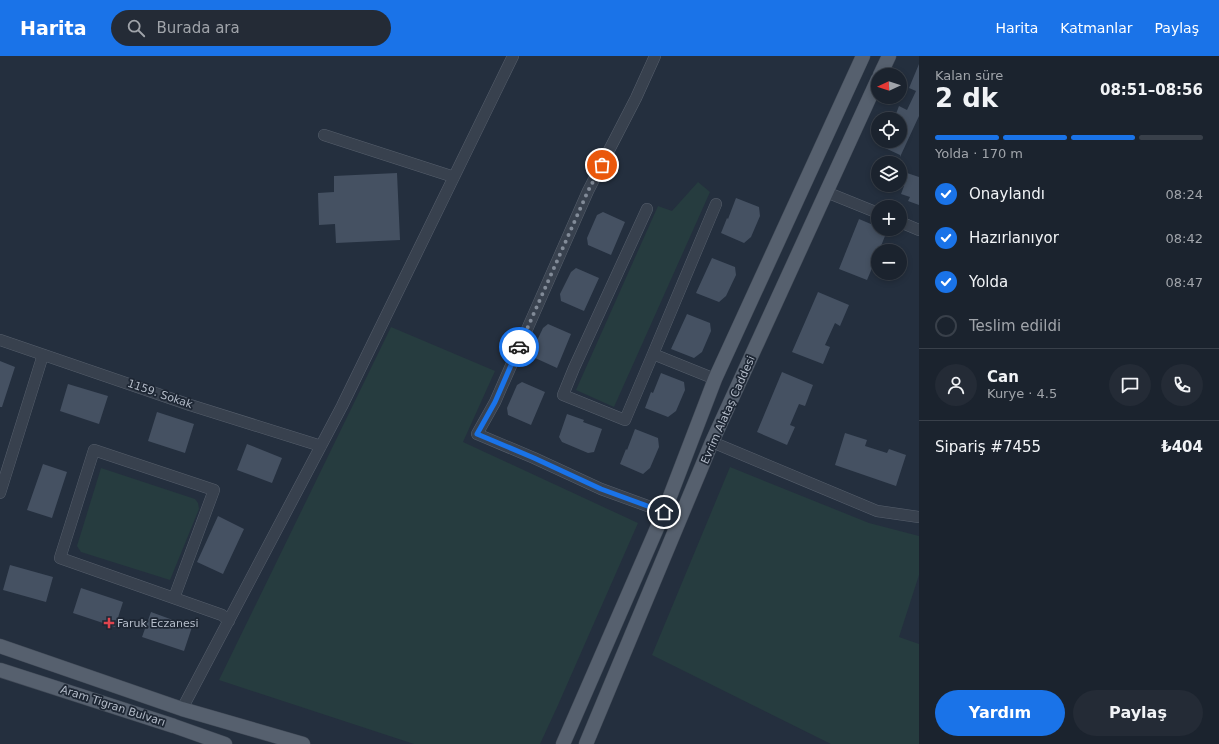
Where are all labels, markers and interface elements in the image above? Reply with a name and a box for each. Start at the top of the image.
search box [111,10,391,46]
text: Harita [20,17,87,39]
icon: search [125,17,147,39]
text: Burada ara [157,19,240,37]
text: Harita [995,20,1038,36]
text: Katmanlar [1060,20,1133,36]
text: Paylaş [1155,20,1199,36]
north arrow [871,68,907,104]
map controls [871,68,907,280]
text: Kalan süre [935,68,1003,83]
text: 08:51–08:56 [1100,81,1203,99]
text: 2 dk [935,83,998,113]
button: locate [871,112,907,148]
text: Yolda · 170 m [935,146,1023,161]
pin [585,148,619,182]
icon: bag [591,154,613,176]
button: layers [871,156,907,192]
icon: check [935,183,957,205]
text: Onaylandı [969,185,1045,203]
text: 08:24 [1166,187,1203,202]
button: + [871,200,907,236]
icon: check [935,227,957,249]
text: Hazırlanıyor [969,229,1059,247]
text: 08:42 [1166,231,1203,246]
button: − [871,244,907,280]
icon: check [935,271,957,293]
text: Yolda [969,273,1008,291]
text: 08:47 [1166,275,1203,290]
text: Teslim edildi [969,317,1061,335]
courier [499,327,539,367]
icon: car [508,336,530,358]
street label: Evrim Alataş Caddesi [698,354,758,466]
button: person [935,364,977,406]
button: chat [1109,364,1151,406]
button: phone [1161,364,1203,406]
text: Can [987,368,1019,386]
street label: 1159. Sokak [126,377,195,411]
text: Kurye · 4.5 [987,386,1057,401]
text: Sipariş #7455 [935,438,1041,456]
text: ₺404 [1161,438,1203,456]
pin [647,495,681,529]
icon: home [653,501,675,523]
place label: Faruk Eczanesi [117,617,198,630]
marker: Faruk Eczanesi [104,618,114,628]
street label: Aram Tigran Bulvarı [59,683,167,729]
button: Yardım [935,690,1065,736]
button: Paylaş [1073,690,1203,736]

